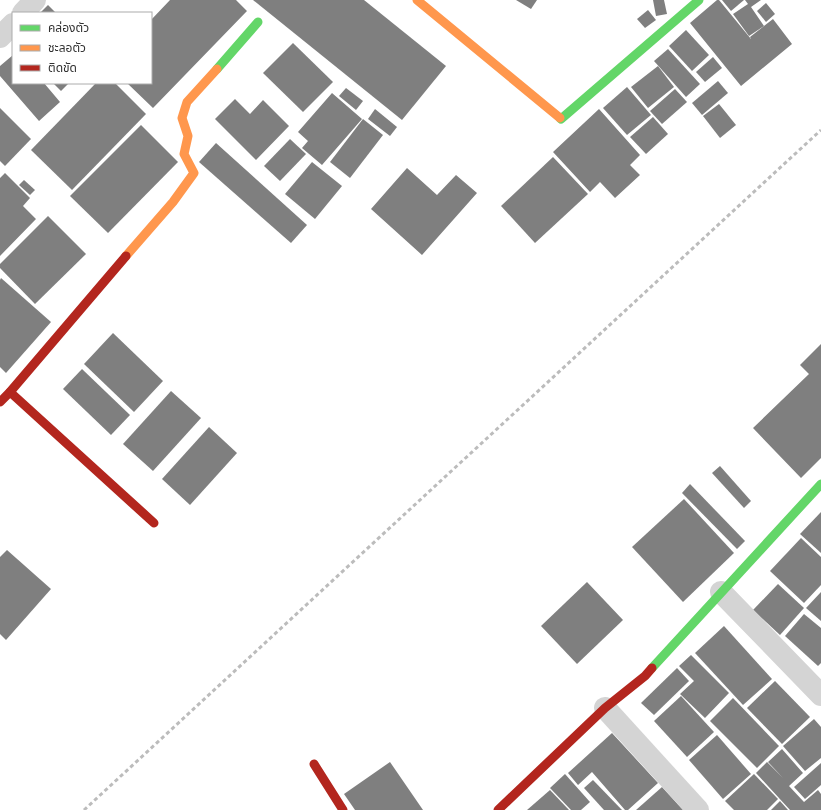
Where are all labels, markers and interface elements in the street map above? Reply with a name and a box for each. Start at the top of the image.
legend [12,12,152,84]
text: คล่องตัว [48,18,89,37]
text: ชะลอตัว [48,38,86,57]
text: ติดขัด [48,58,77,77]

